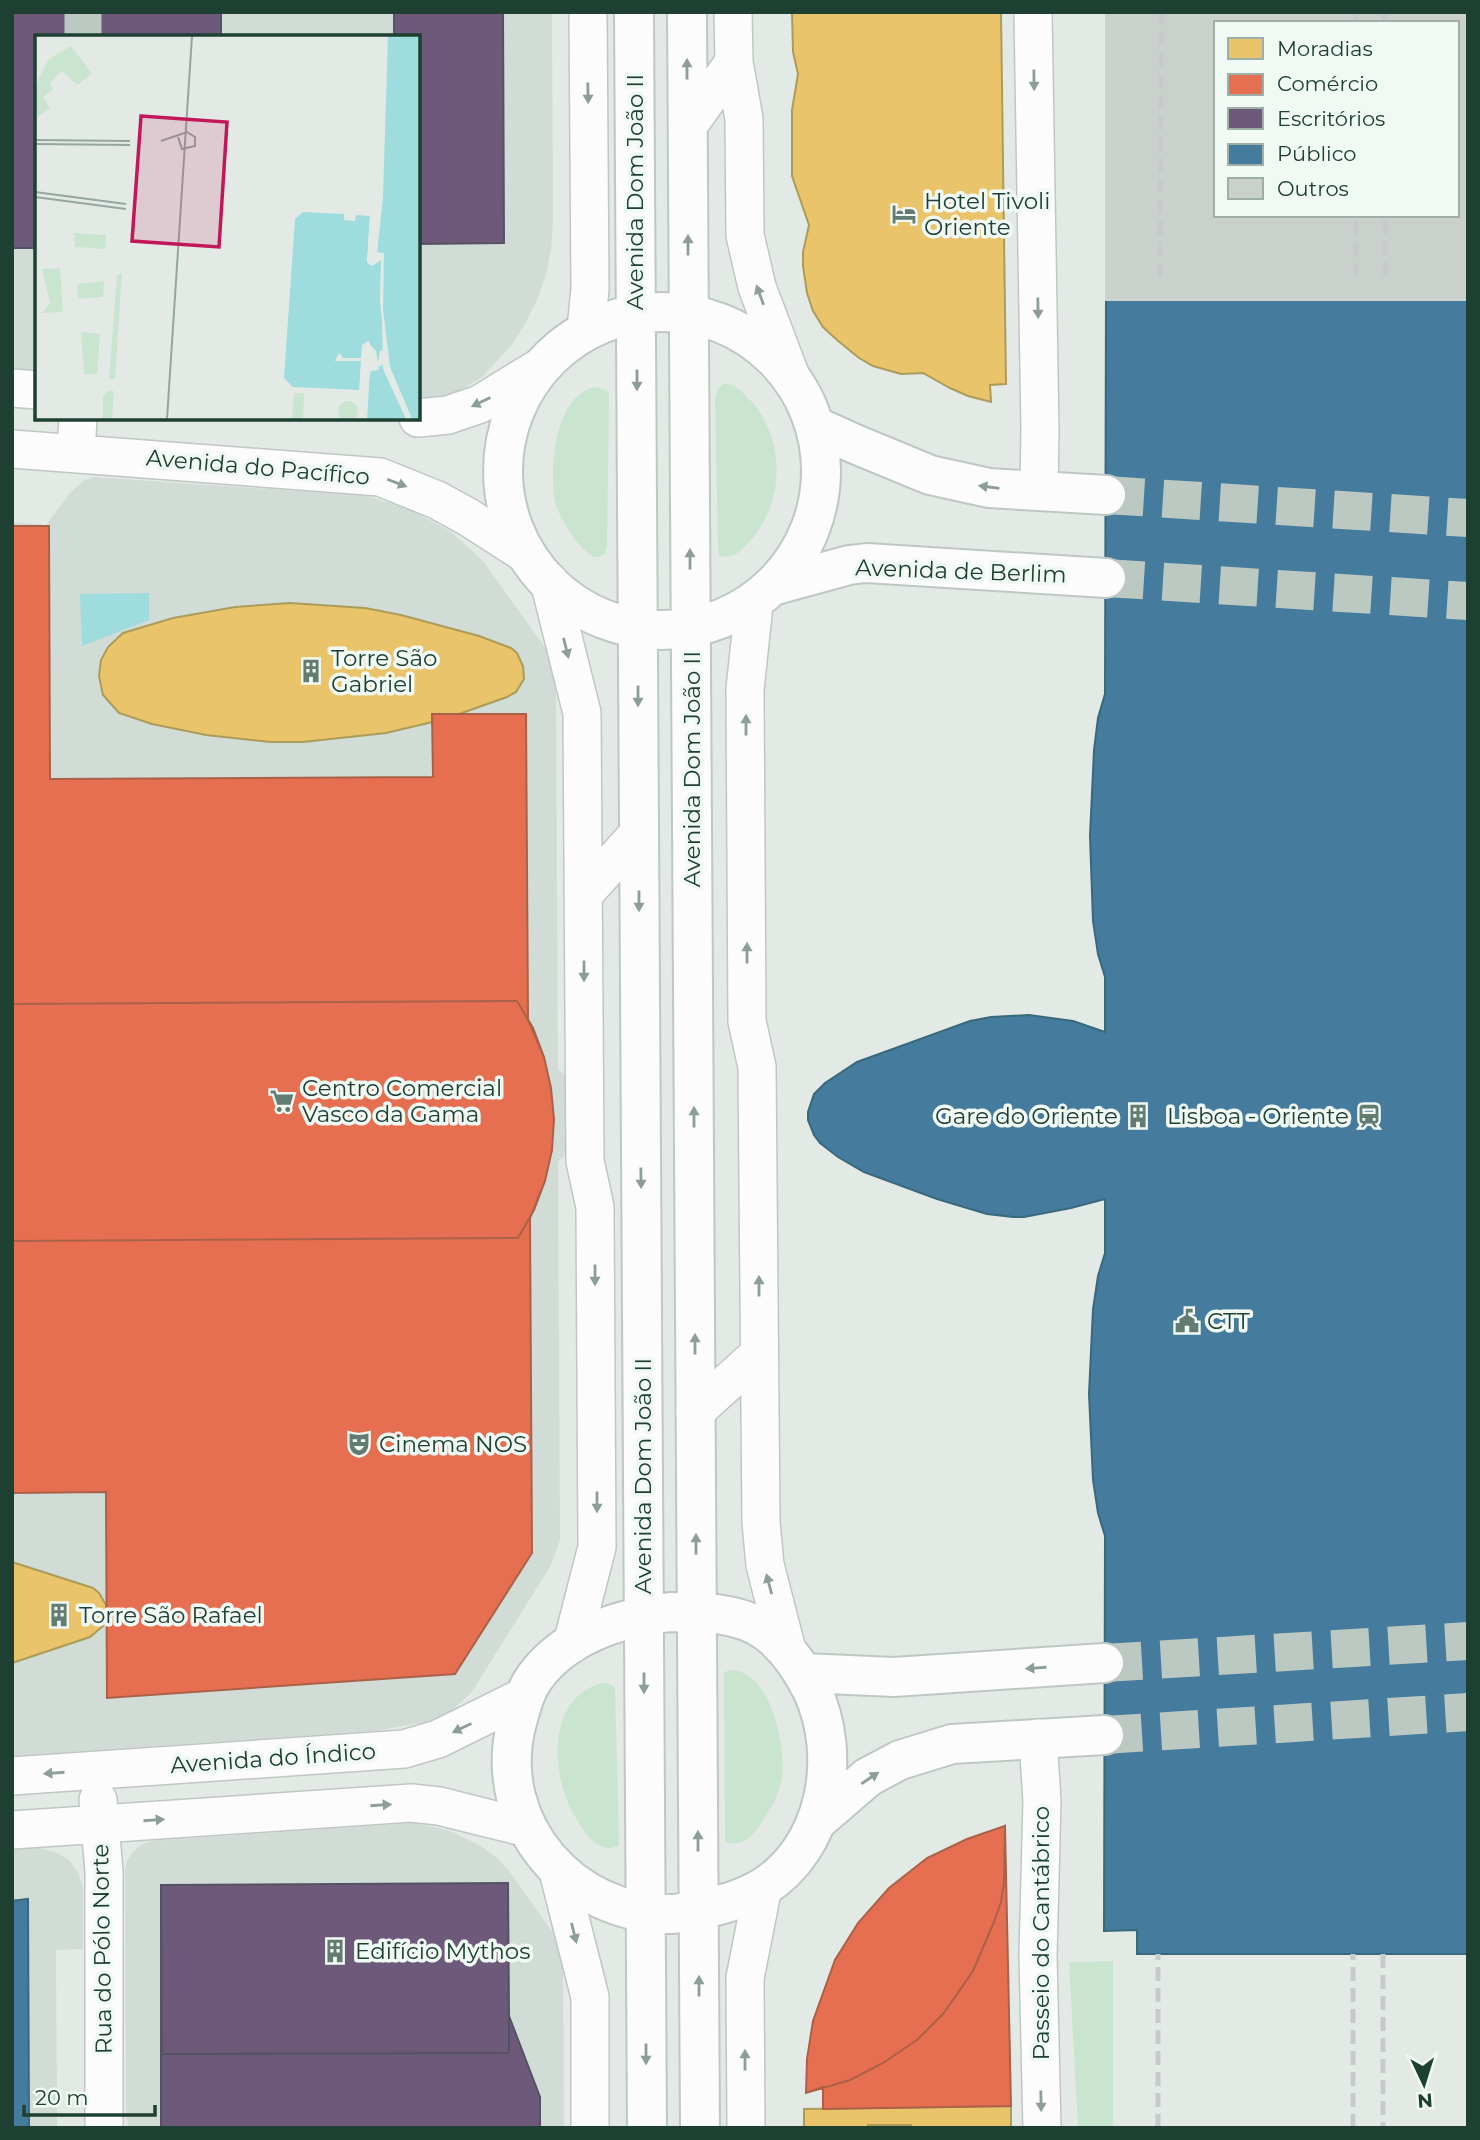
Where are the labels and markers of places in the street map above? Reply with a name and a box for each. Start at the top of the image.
place label: Hotel Tivoli Oriente [924,187,1050,241]
hotel icon: Hotel Tivoli Oriente [890,200,918,228]
place label: Torre São Gabriel [331,644,437,698]
building icon: Torre São Gabriel [297,657,325,685]
place label: Centro Comercial Vasco da Gama [302,1074,502,1128]
supermarket icon: Centro Comercial Vasco da Gama [268,1087,296,1115]
place label: Gare do Oriente [935,1102,1118,1130]
building icon: Gare do Oriente [1124,1102,1152,1130]
place label: Lisboa - Oriente [1167,1102,1349,1130]
station icon: Lisboa - Oriente [1355,1102,1383,1130]
public building icon: CTT [1173,1307,1201,1335]
place label: CTT [1207,1307,1250,1335]
theatre icon: Cinema NOS [345,1430,373,1458]
place label: Cinema NOS [379,1430,527,1458]
building icon: Torre São Rafael [45,1601,73,1629]
place label: Torre São Rafael [79,1601,263,1629]
building icon: Edifício Mythos [321,1937,349,1965]
place label: Edifício Mythos [355,1937,531,1965]

